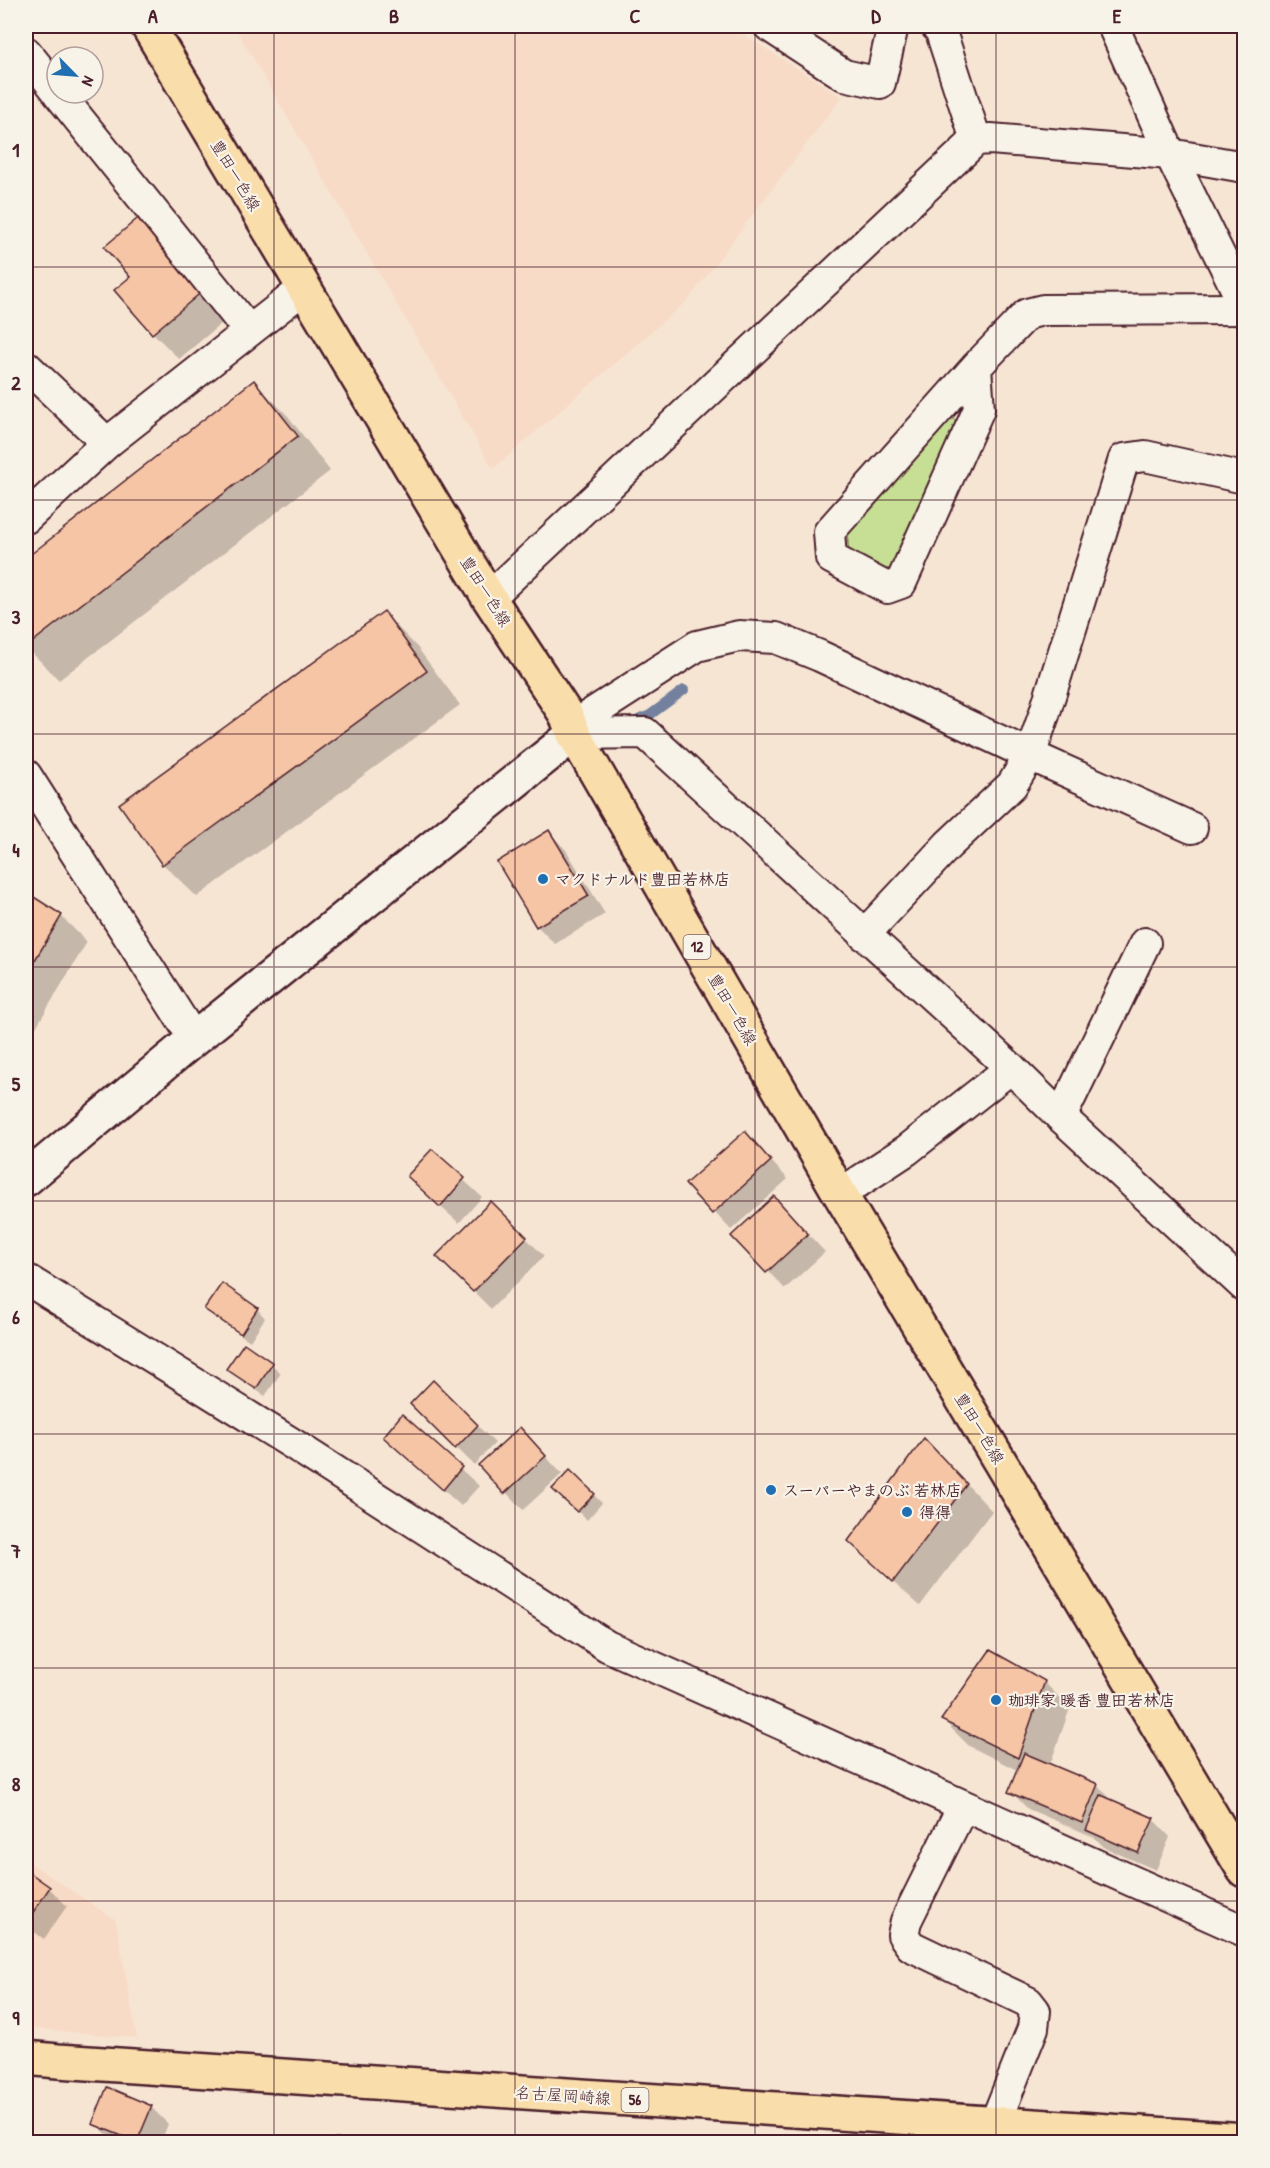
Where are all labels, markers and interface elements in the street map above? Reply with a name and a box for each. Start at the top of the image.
text: A [148,2,158,29]
text: B [389,2,399,29]
text: C [630,2,641,29]
text: D [871,2,881,29]
text: E [1113,2,1122,29]
north arrow [45,45,105,105]
text: N [77,73,100,90]
street label: 豊田一色線 [206,135,266,215]
text: 1 [12,136,20,163]
text: 2 [11,369,21,396]
street label: 豊田一色線 [455,551,517,631]
text: 3 [12,603,21,630]
text: 4 [12,836,20,863]
place label: マクドナルド豊田若林店 [555,868,730,890]
marker: マクドナルド豊田若林店 [536,872,550,886]
road number: 12 [684,935,710,959]
street label: 豊田一色線 [703,969,763,1049]
text: 5 [12,1070,21,1097]
text: 6 [12,1303,20,1330]
street label: 豊田一色線 [950,1388,1010,1468]
place label: スーパーやまのぶ 若林店 [783,1479,962,1501]
marker: スーパーやまのぶ 若林店 [764,1483,778,1497]
place label: 得得 [919,1501,951,1523]
marker: 得得 [900,1505,914,1519]
text: 7 [10,1537,21,1564]
place label: 珈琲家 暖香 豊田若林店 [1008,1689,1175,1711]
marker: 珈琲家 暖香 豊田若林店 [989,1693,1003,1707]
text: 8 [12,1770,21,1797]
text: 9 [12,2004,20,2031]
street label: 名古屋岡崎線 [514,2081,612,2109]
road number: 56 [622,2088,648,2112]

